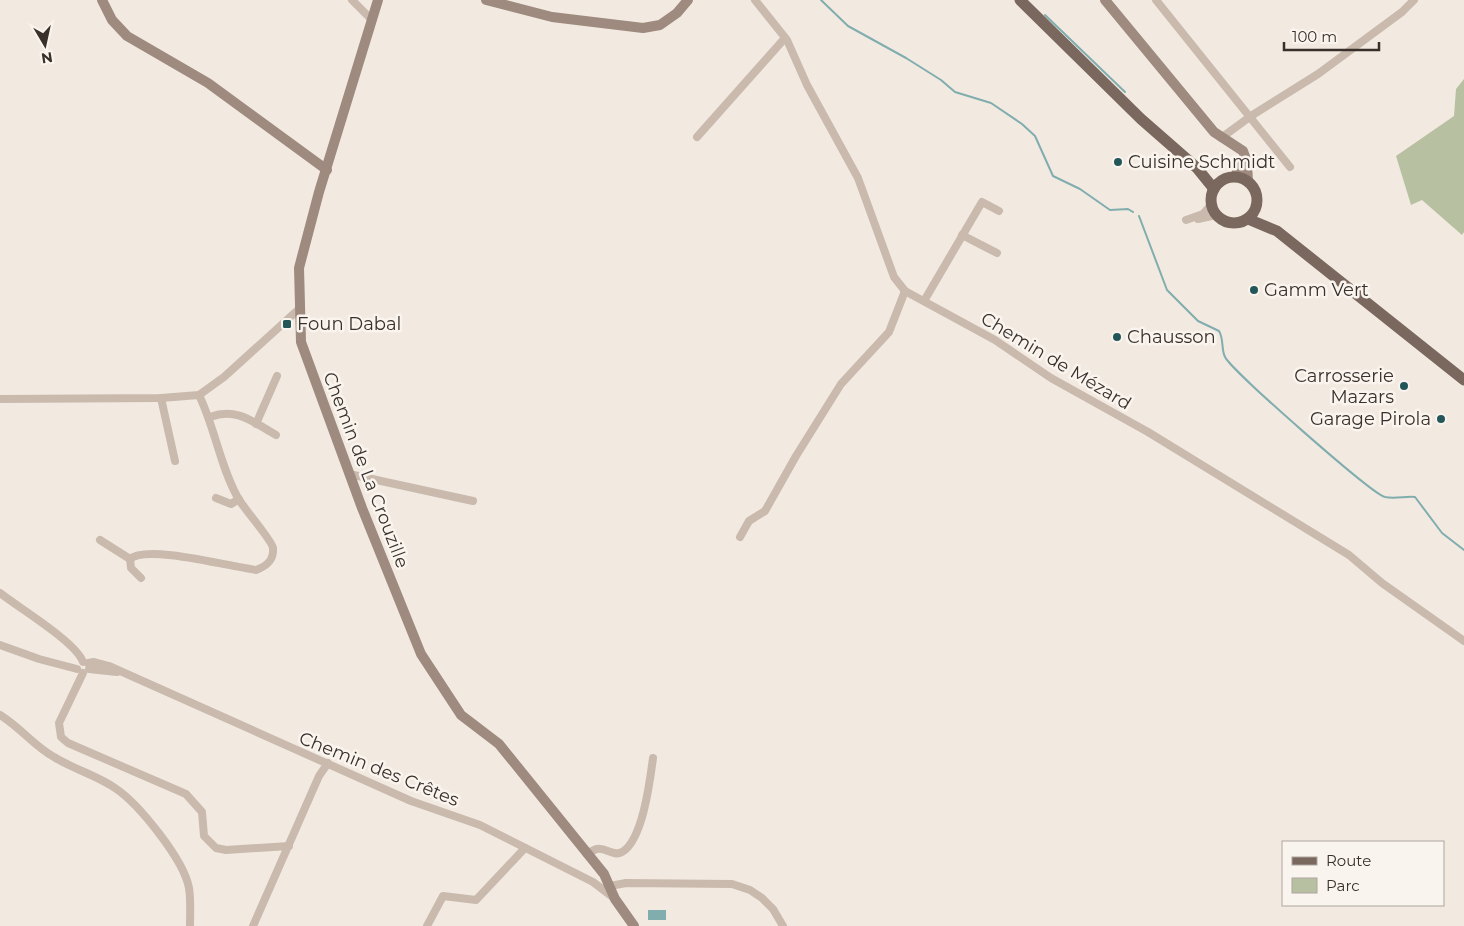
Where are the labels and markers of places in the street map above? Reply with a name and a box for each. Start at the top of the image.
place label: Cuisine Schmidt [1128,151,1275,173]
marker: Cuisine Schmidt [1112,156,1124,168]
place label: Gamm Vert [1264,279,1369,301]
marker: Gamm Vert [1248,284,1260,296]
place label: Foun Dabal [297,313,401,335]
marker: Foun Dabal [281,318,293,330]
place label: Chausson [1127,326,1216,348]
marker: Chausson [1111,331,1123,343]
place label: Carrosserie Mazars [1294,365,1394,408]
marker: Carrosserie Mazars [1398,380,1410,392]
place label: Garage Pirola [1310,408,1431,430]
marker: Garage Pirola [1435,413,1447,425]

